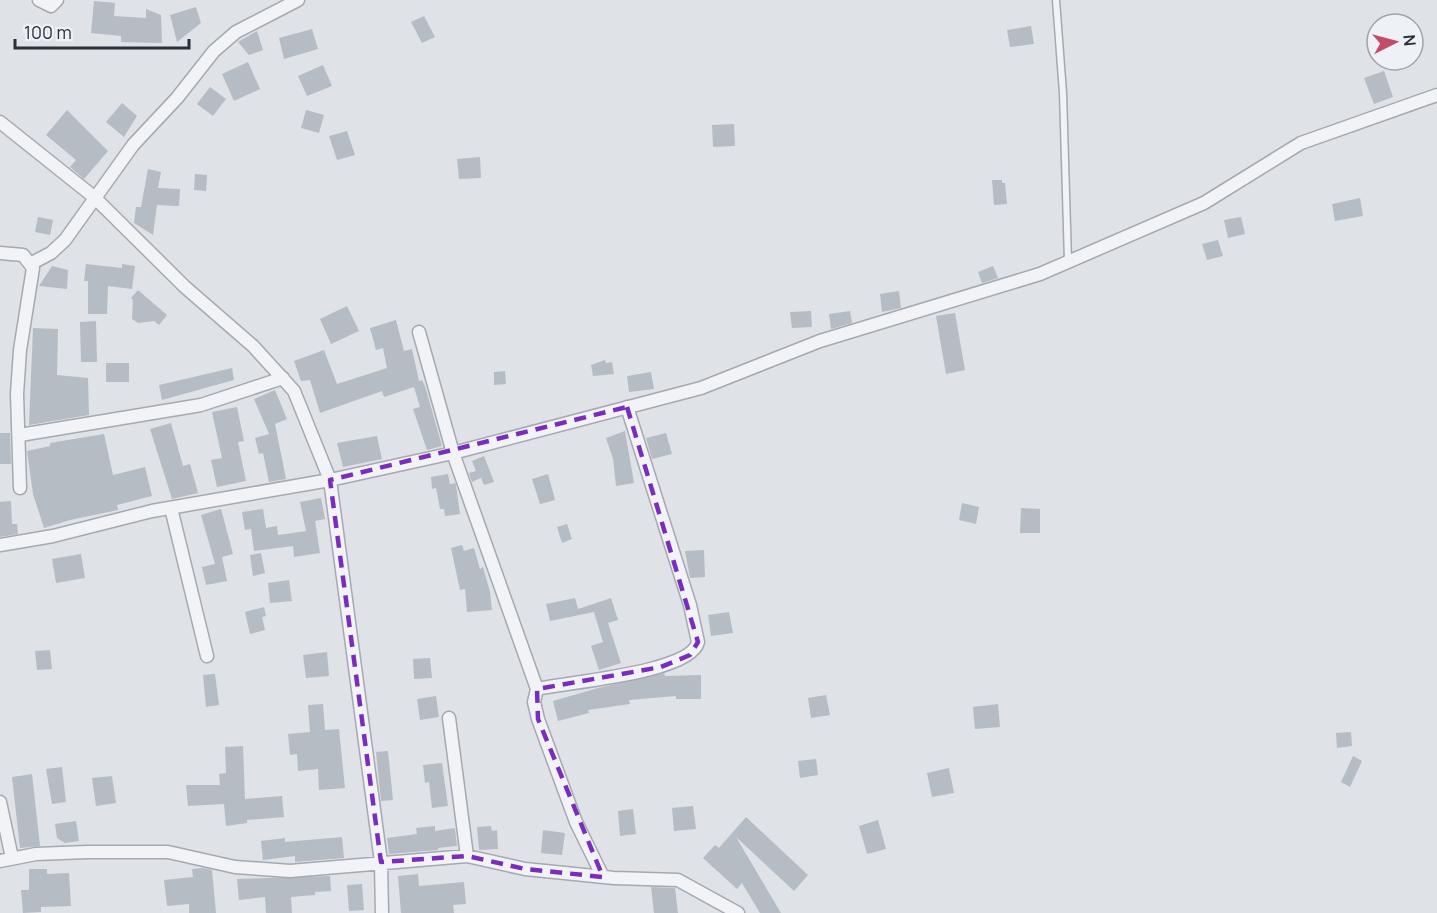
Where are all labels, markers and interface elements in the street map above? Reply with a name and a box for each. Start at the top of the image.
scale bar [15,12,189,50]
north arrow [1365,12,1425,72]
text: 100 m [24,20,72,44]
text: N [1398,34,1421,47]

